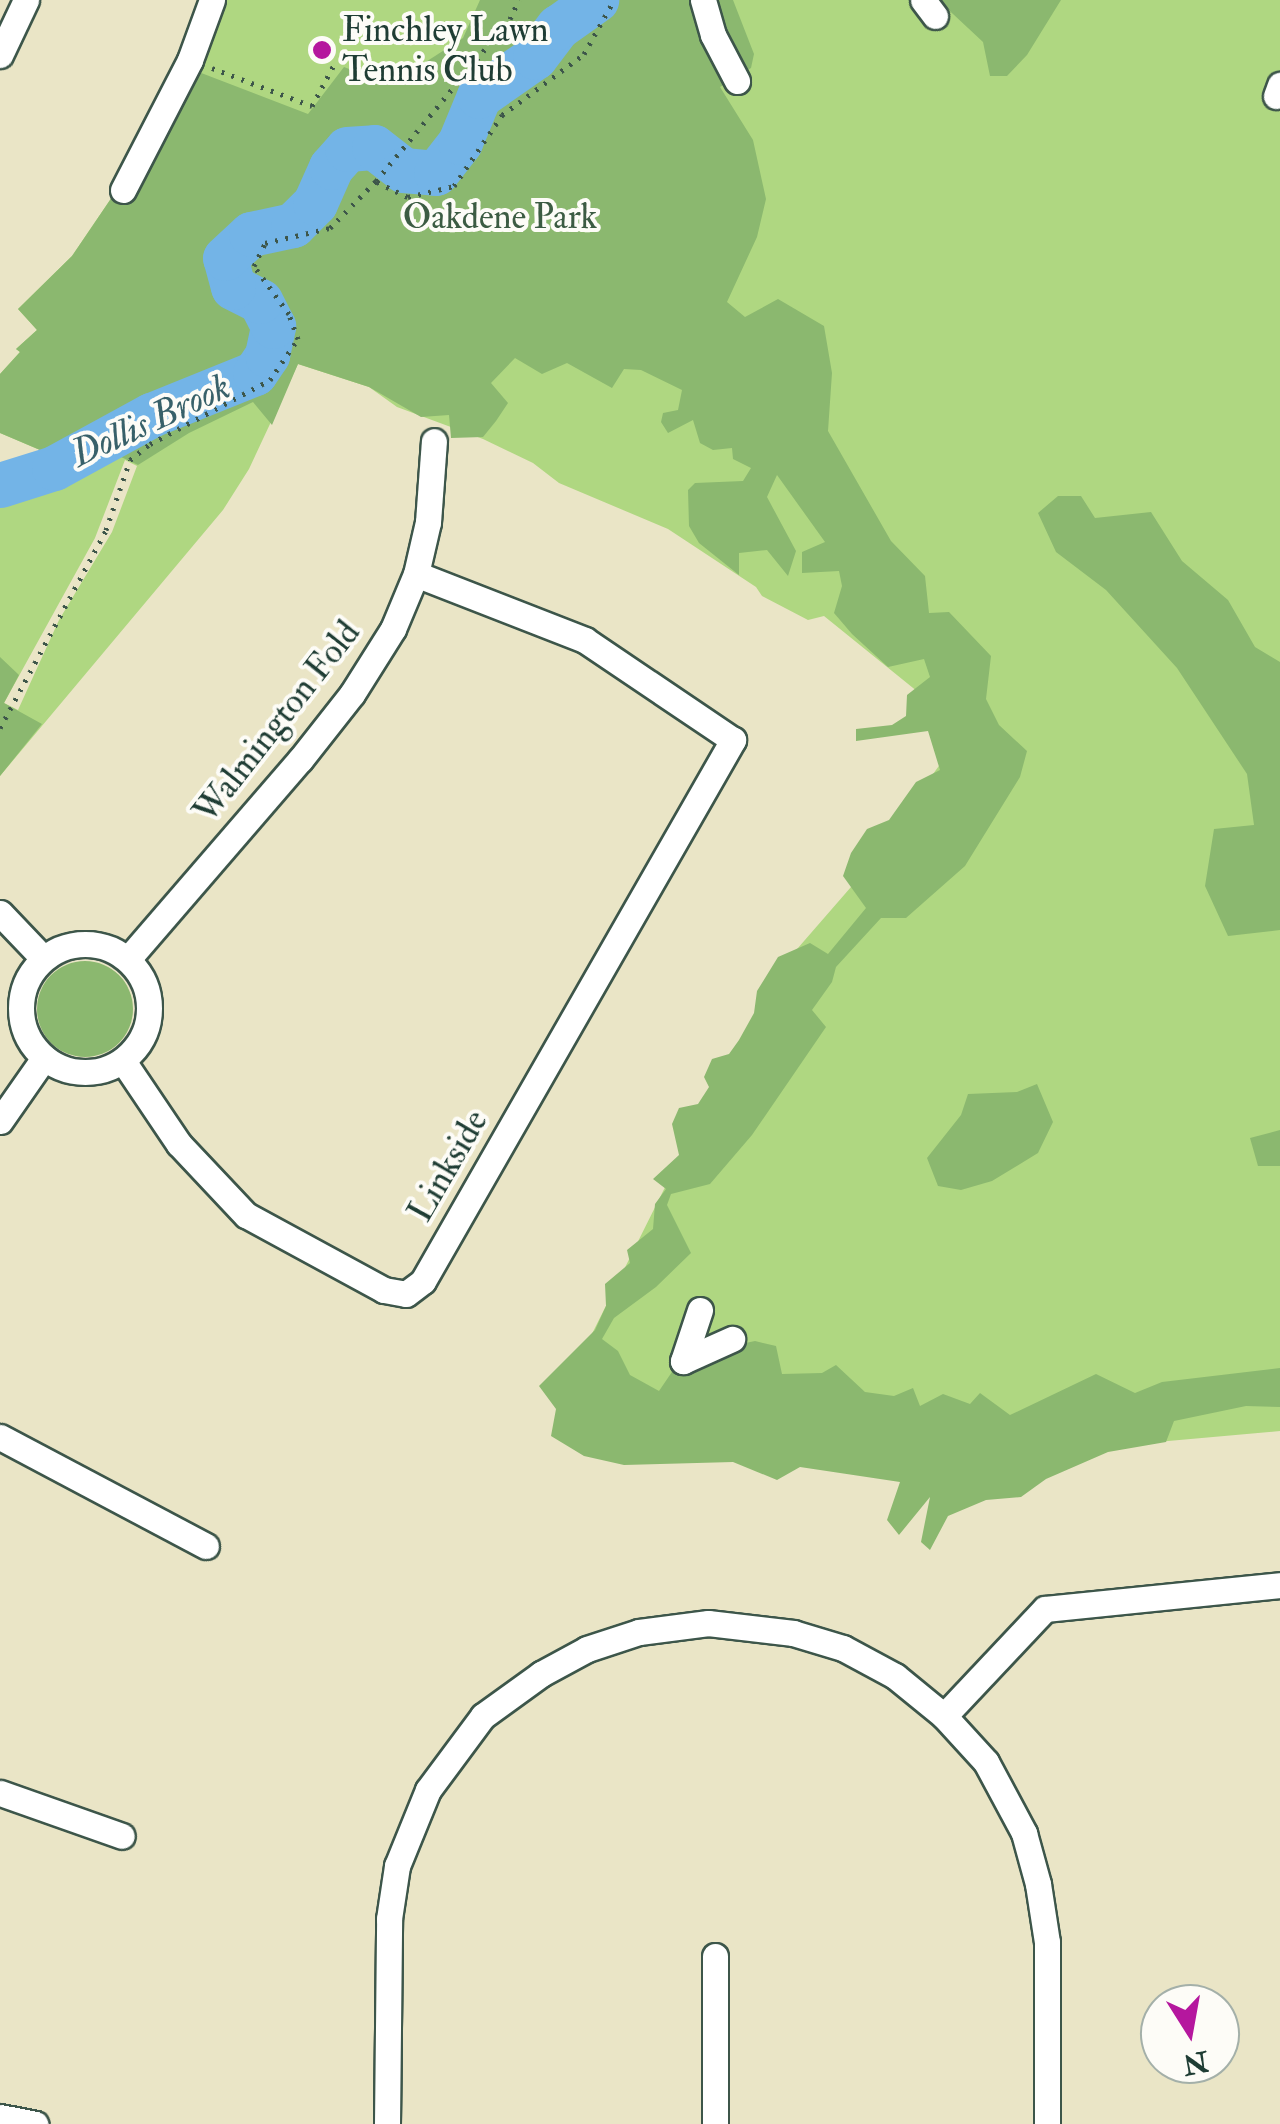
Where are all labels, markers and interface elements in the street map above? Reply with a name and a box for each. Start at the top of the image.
place label: Finchley Lawn Tennis Club [342,9,549,91]
marker: Finchley Lawn Tennis Club [311,39,333,61]
park label: Oakdene Park [403,196,597,238]
water label: Dollis Brook [64,364,238,478]
street label: Walmington Fold [185,613,369,831]
street label: Linkside [399,1103,497,1229]
north arrow [1140,1984,1240,2084]
text: N [1180,2042,1211,2082]

